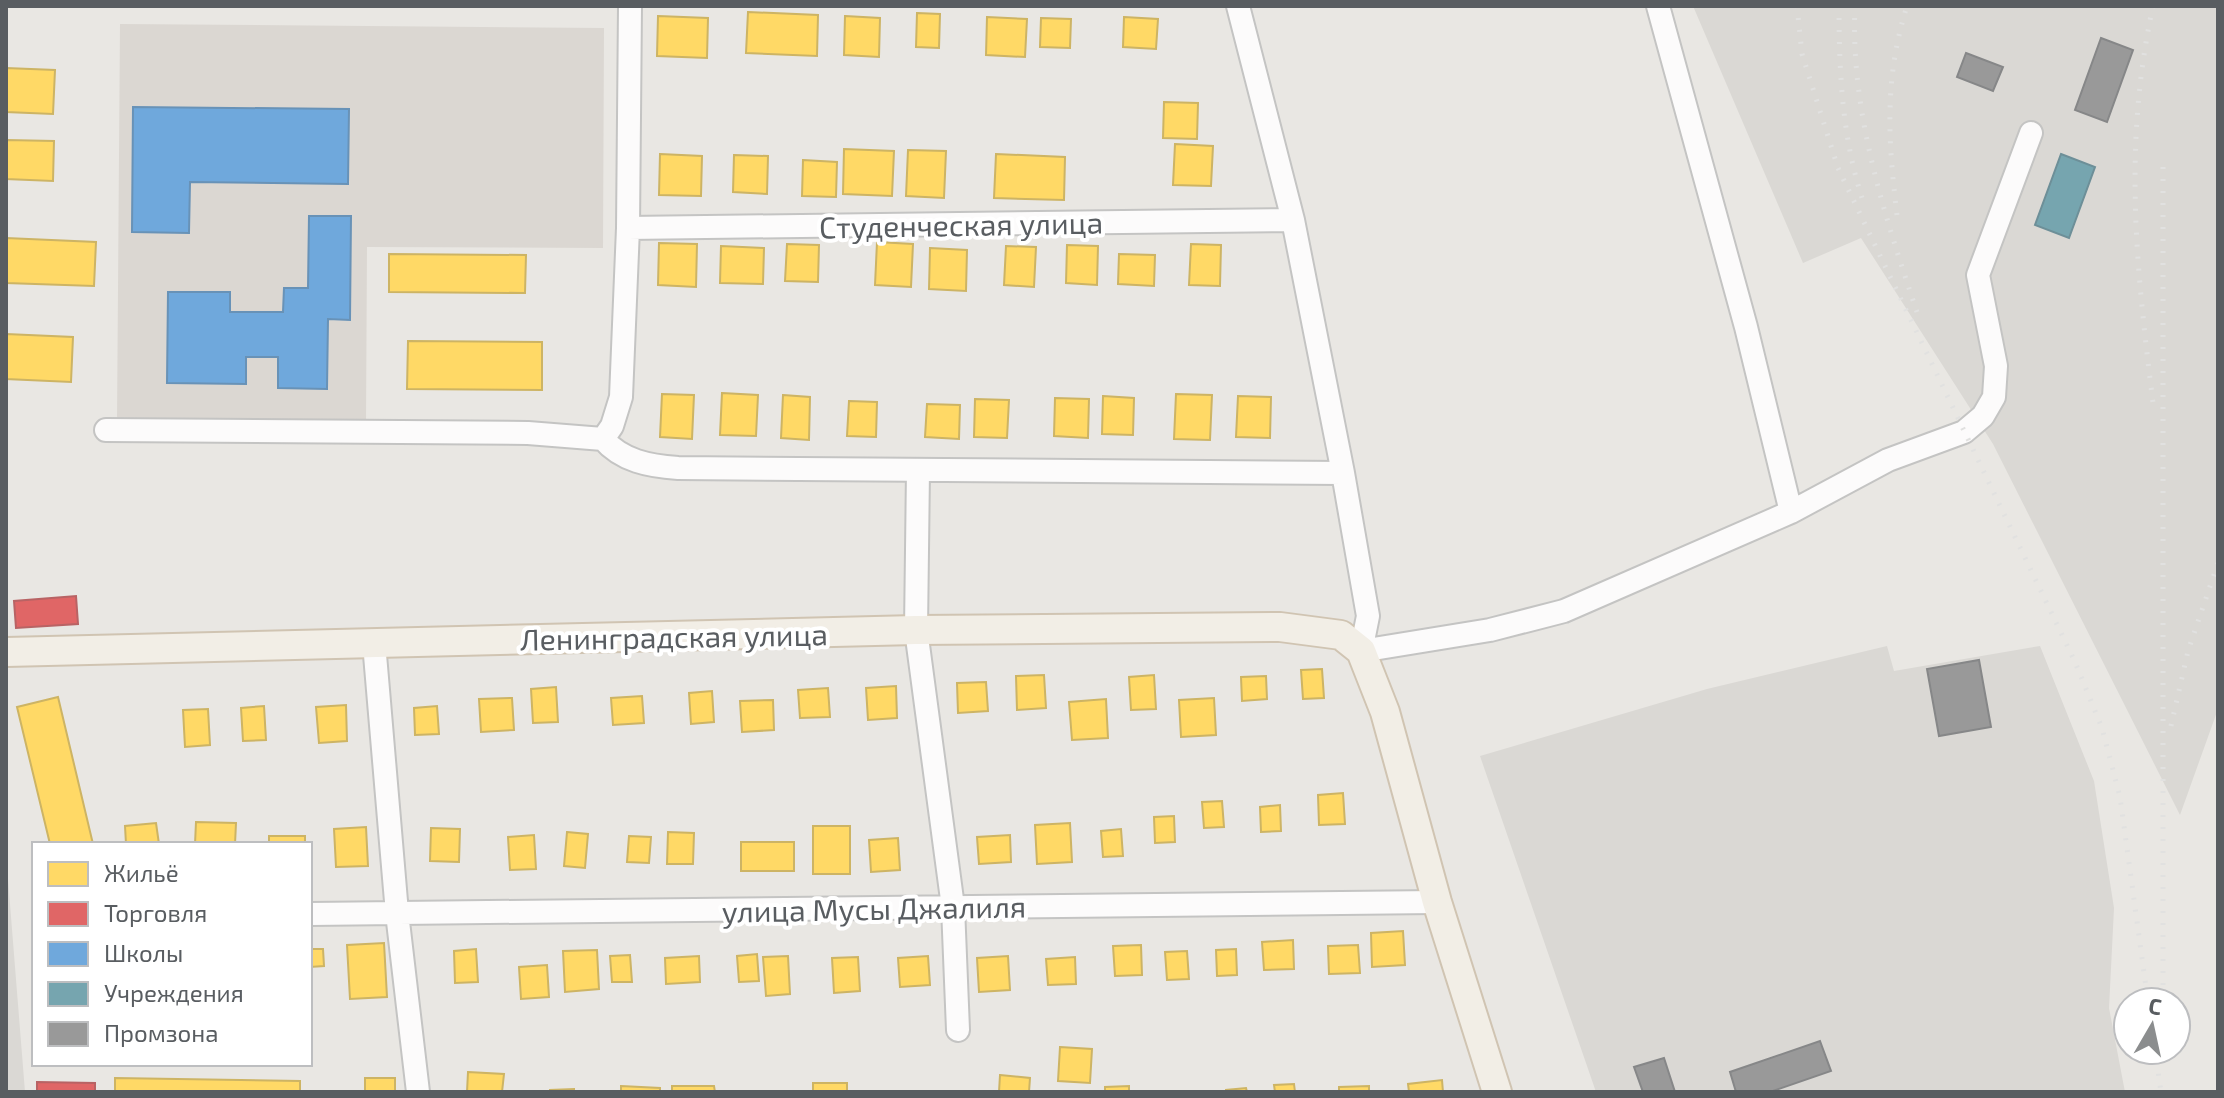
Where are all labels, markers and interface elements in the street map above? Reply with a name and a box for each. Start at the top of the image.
street label: Студенческая улица [819,204,1103,245]
street label: Ленинградская улица [520,615,828,658]
legend [32,842,312,1066]
text: Жильё [104,858,179,887]
street label: улица Мусы Джалиля [722,887,1026,930]
text: Торговля [104,898,207,927]
text: Школы [104,938,183,967]
text: Учреждения [104,978,244,1007]
north arrow [2112,986,2192,1066]
text: С [2147,991,2164,1019]
text: Промзона [104,1018,219,1047]

